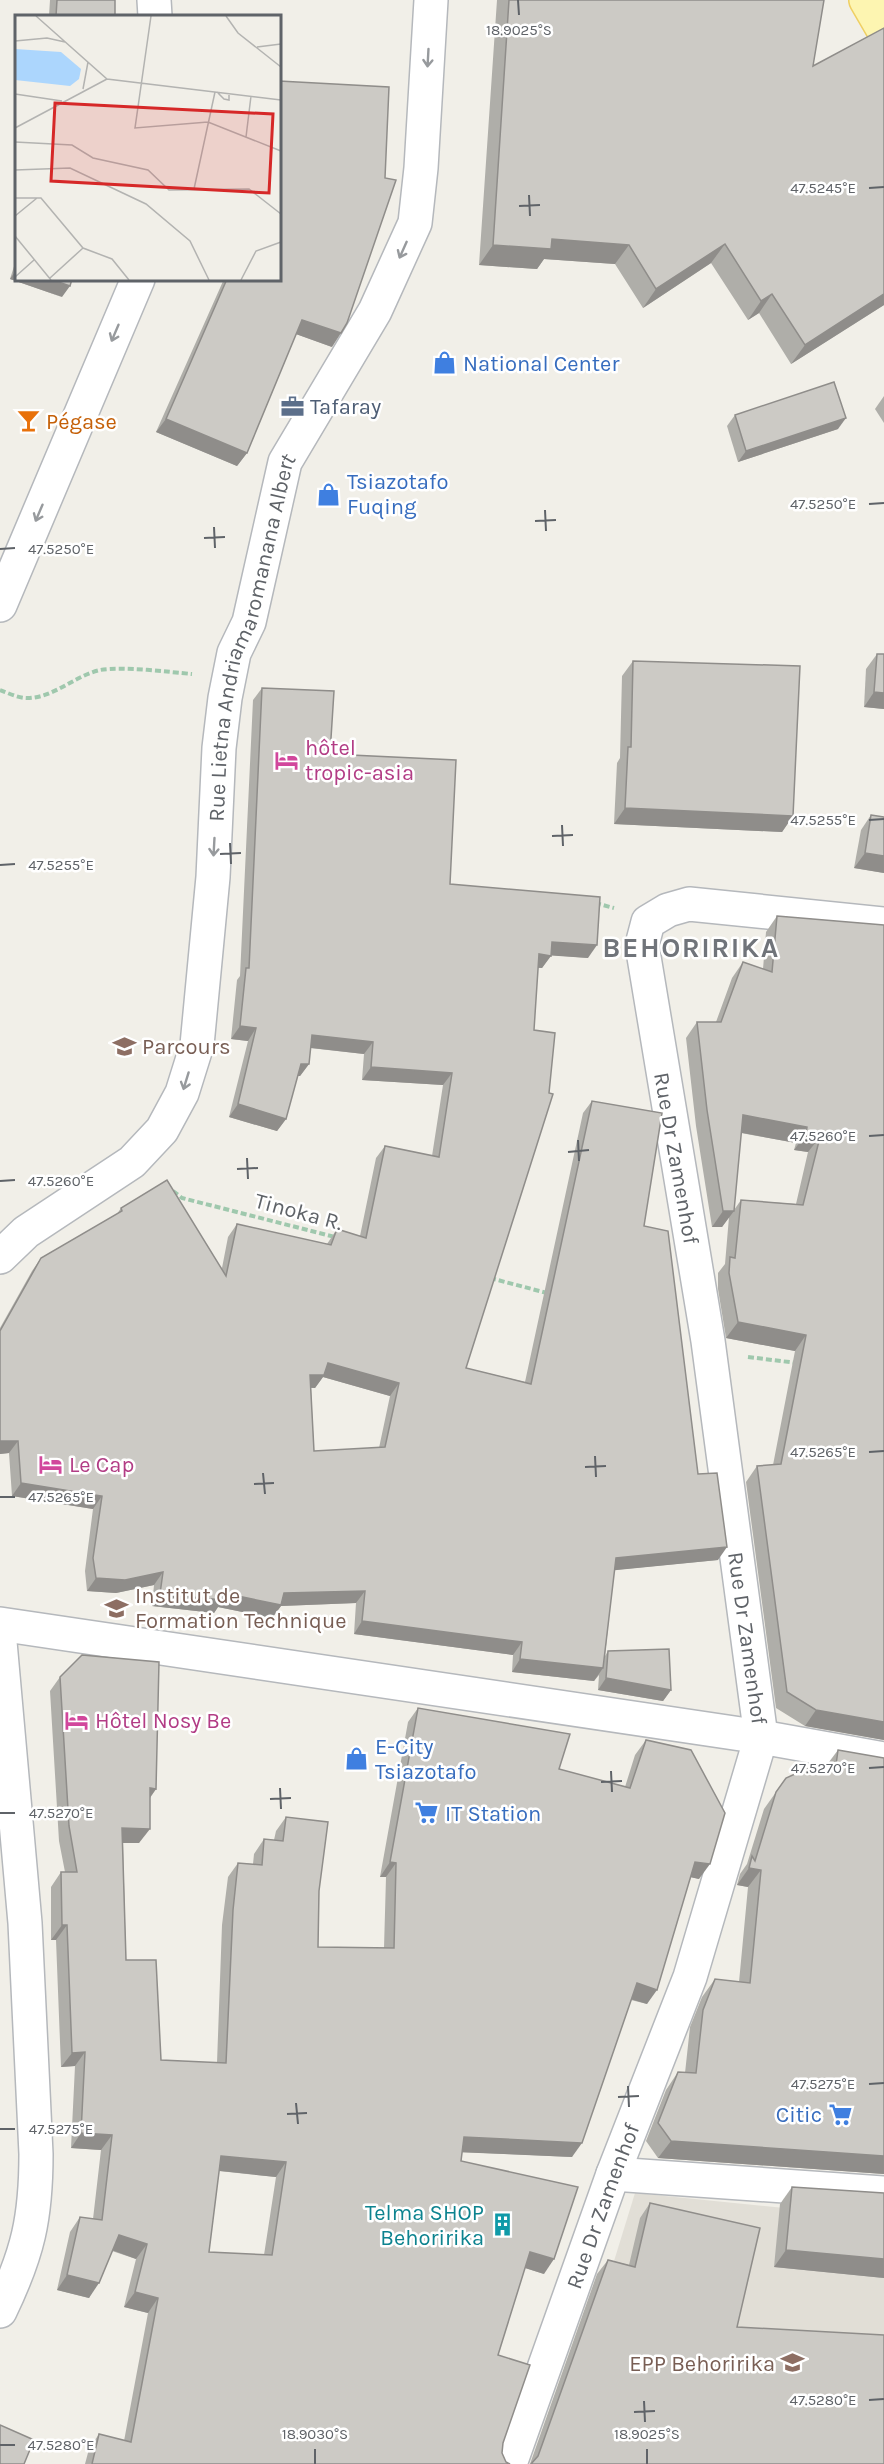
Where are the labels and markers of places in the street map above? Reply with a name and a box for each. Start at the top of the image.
shop icon: National Center [432,350,458,376]
place label: National Center [463,351,619,377]
office icon: Tafaray [279,393,305,419]
place label: Tafaray [310,394,381,420]
bar icon: Pégase [15,408,41,434]
place label: Pégase [46,409,117,435]
place label: Tsiazotafo Fuqing [347,469,449,520]
shop icon: Tsiazotafo Fuqing [316,481,342,507]
place label: hôtel tropic-asia [305,735,414,786]
hotel icon: hôtel tropic-asia [274,747,300,773]
school or university icon: Parcours [111,1033,137,1059]
place label: Parcours [142,1034,230,1060]
hotel icon: Le Cap [38,1451,64,1477]
place label: Le Cap [69,1452,134,1478]
place label: Institut de Formation Technique [135,1583,347,1634]
school or university icon: Institut de Formation Technique [104,1595,130,1621]
hotel icon: Hôtel Nosy Be [64,1707,90,1733]
place label: Hôtel Nosy Be [95,1708,231,1734]
place label: E-City Tsiazotafo [375,1734,477,1785]
shop icon: E-City Tsiazotafo [344,1746,370,1772]
supermarket icon: IT Station [414,1800,440,1826]
place label: IT Station [445,1801,541,1827]
supermarket icon: Citic [827,2101,853,2127]
place label: Citic [776,2102,822,2128]
place label: Telma SHOP Behoririka [365,2200,484,2251]
building icon: Telma SHOP Behoririka [489,2212,515,2238]
school or university icon: EPP Behoririka [780,2350,806,2376]
place label: EPP Behoririka [629,2351,775,2377]

